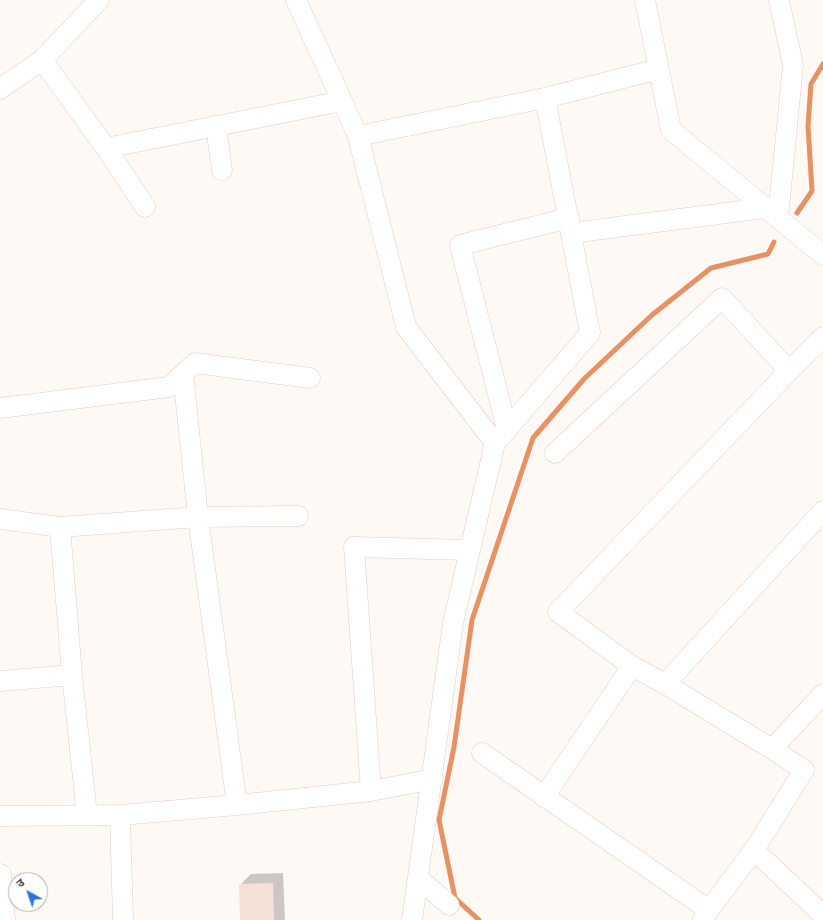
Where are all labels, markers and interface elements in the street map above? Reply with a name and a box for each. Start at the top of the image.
north arrow [8,872,48,912]
text: उ [15,877,27,889]

